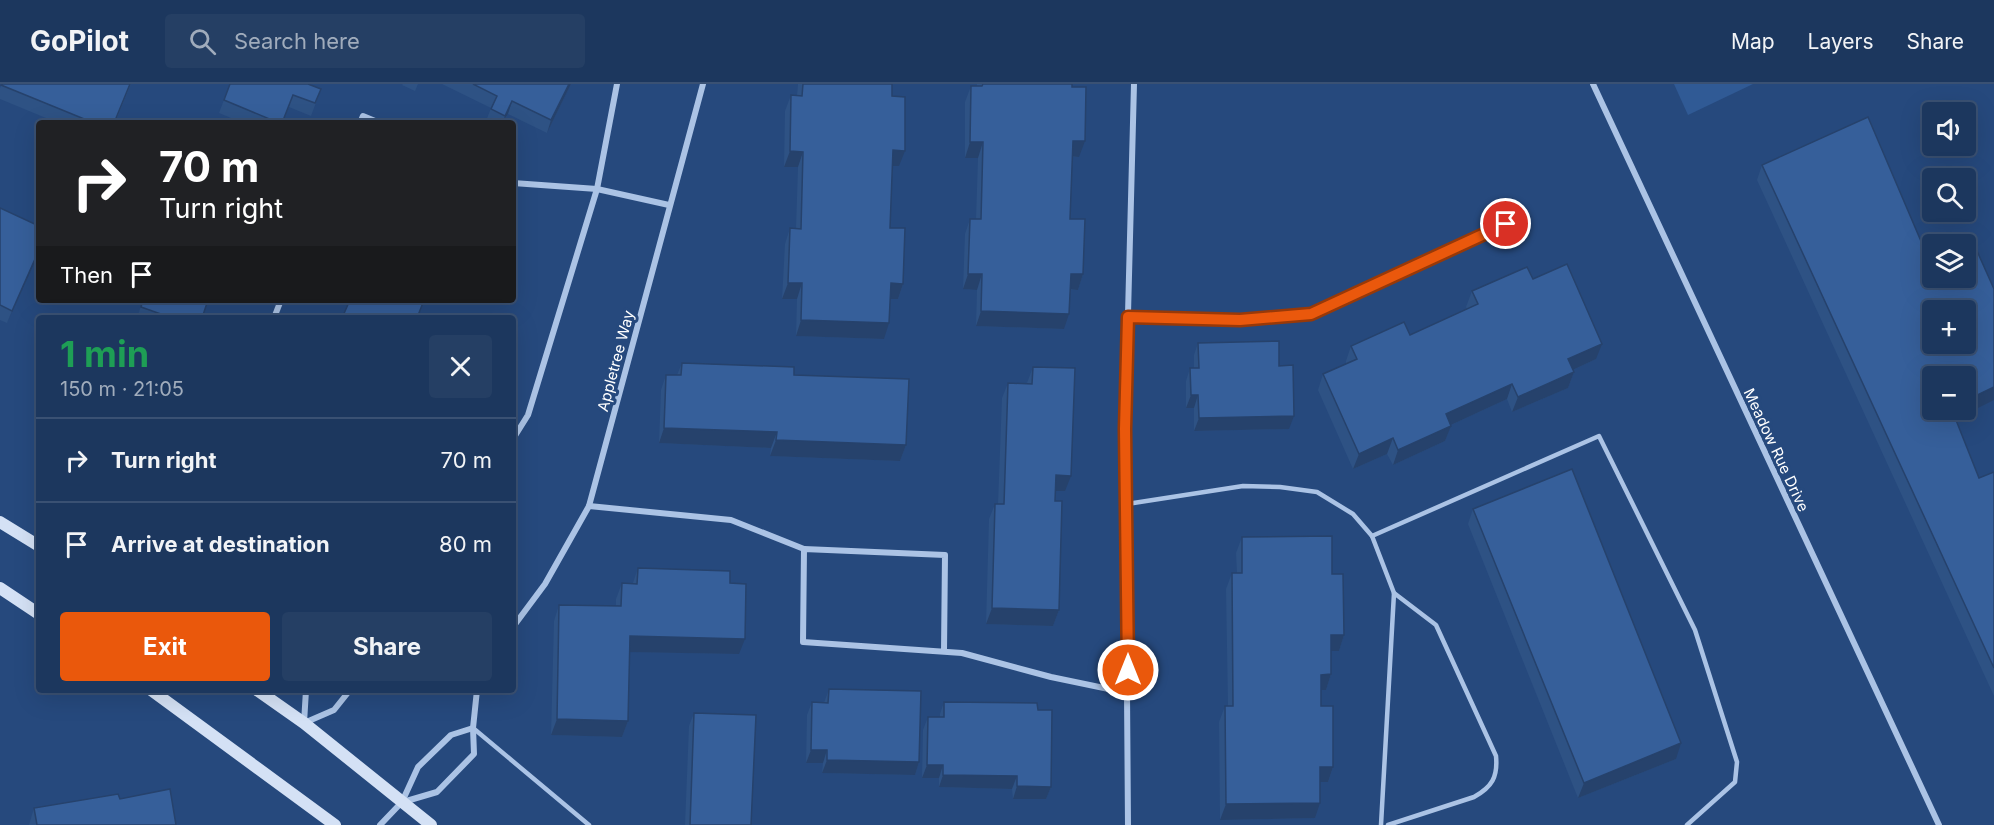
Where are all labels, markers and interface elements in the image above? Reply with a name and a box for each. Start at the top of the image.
search box [165,14,585,68]
text: GoPilot [30,24,129,58]
icon: search [186,25,219,58]
text: Search here [234,28,360,54]
text: Map [1731,29,1775,54]
text: Layers [1808,29,1874,54]
text: Share [1907,29,1964,54]
map controls [1922,102,1976,420]
button: sound [1922,102,1976,156]
text: 70 m [159,141,259,192]
icon: right [60,144,138,222]
button: search [1922,168,1976,222]
text: Turn right [159,192,283,225]
pin [1480,198,1531,249]
icon: arrive [1489,207,1522,240]
button: layers [1922,234,1976,288]
icon: arrive [125,258,158,291]
text: Then [60,262,113,288]
button: + [1922,300,1976,354]
street label: Appletree Way [593,308,638,413]
text: 1 min [60,332,149,376]
button: close [429,335,492,398]
button: − [1922,366,1976,420]
text: 150 m · 21:05 [60,377,184,401]
street label: Meadow Rue Drive [1740,385,1813,515]
icon: right [60,444,93,477]
text: Turn right [111,447,217,473]
text: 70 m [441,447,492,473]
icon: arrive [60,528,93,561]
text: Arrive at destination [111,531,330,557]
text: 80 m [439,531,492,557]
button: Exit [60,612,270,681]
button: Share [282,612,492,681]
position arrow [1096,638,1160,702]

